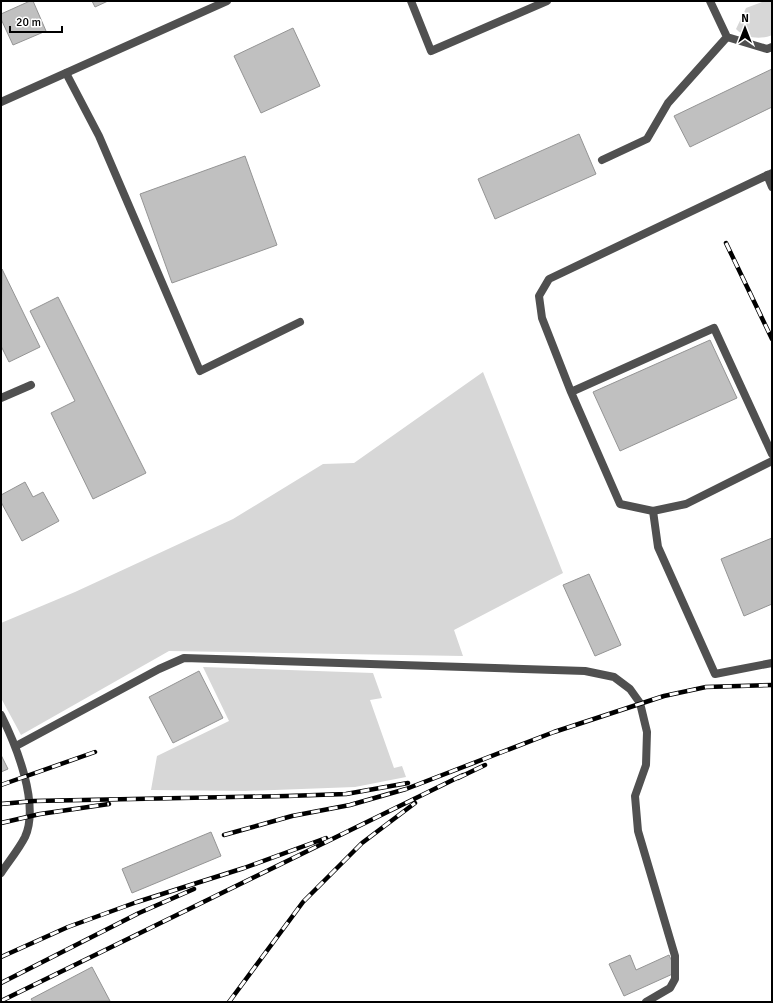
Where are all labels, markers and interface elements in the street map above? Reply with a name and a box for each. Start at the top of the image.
scale bar [10,8,62,34]
north arrow [725,8,765,48]
text: N [741,12,749,25]
text: 20 m [16,15,41,30]

